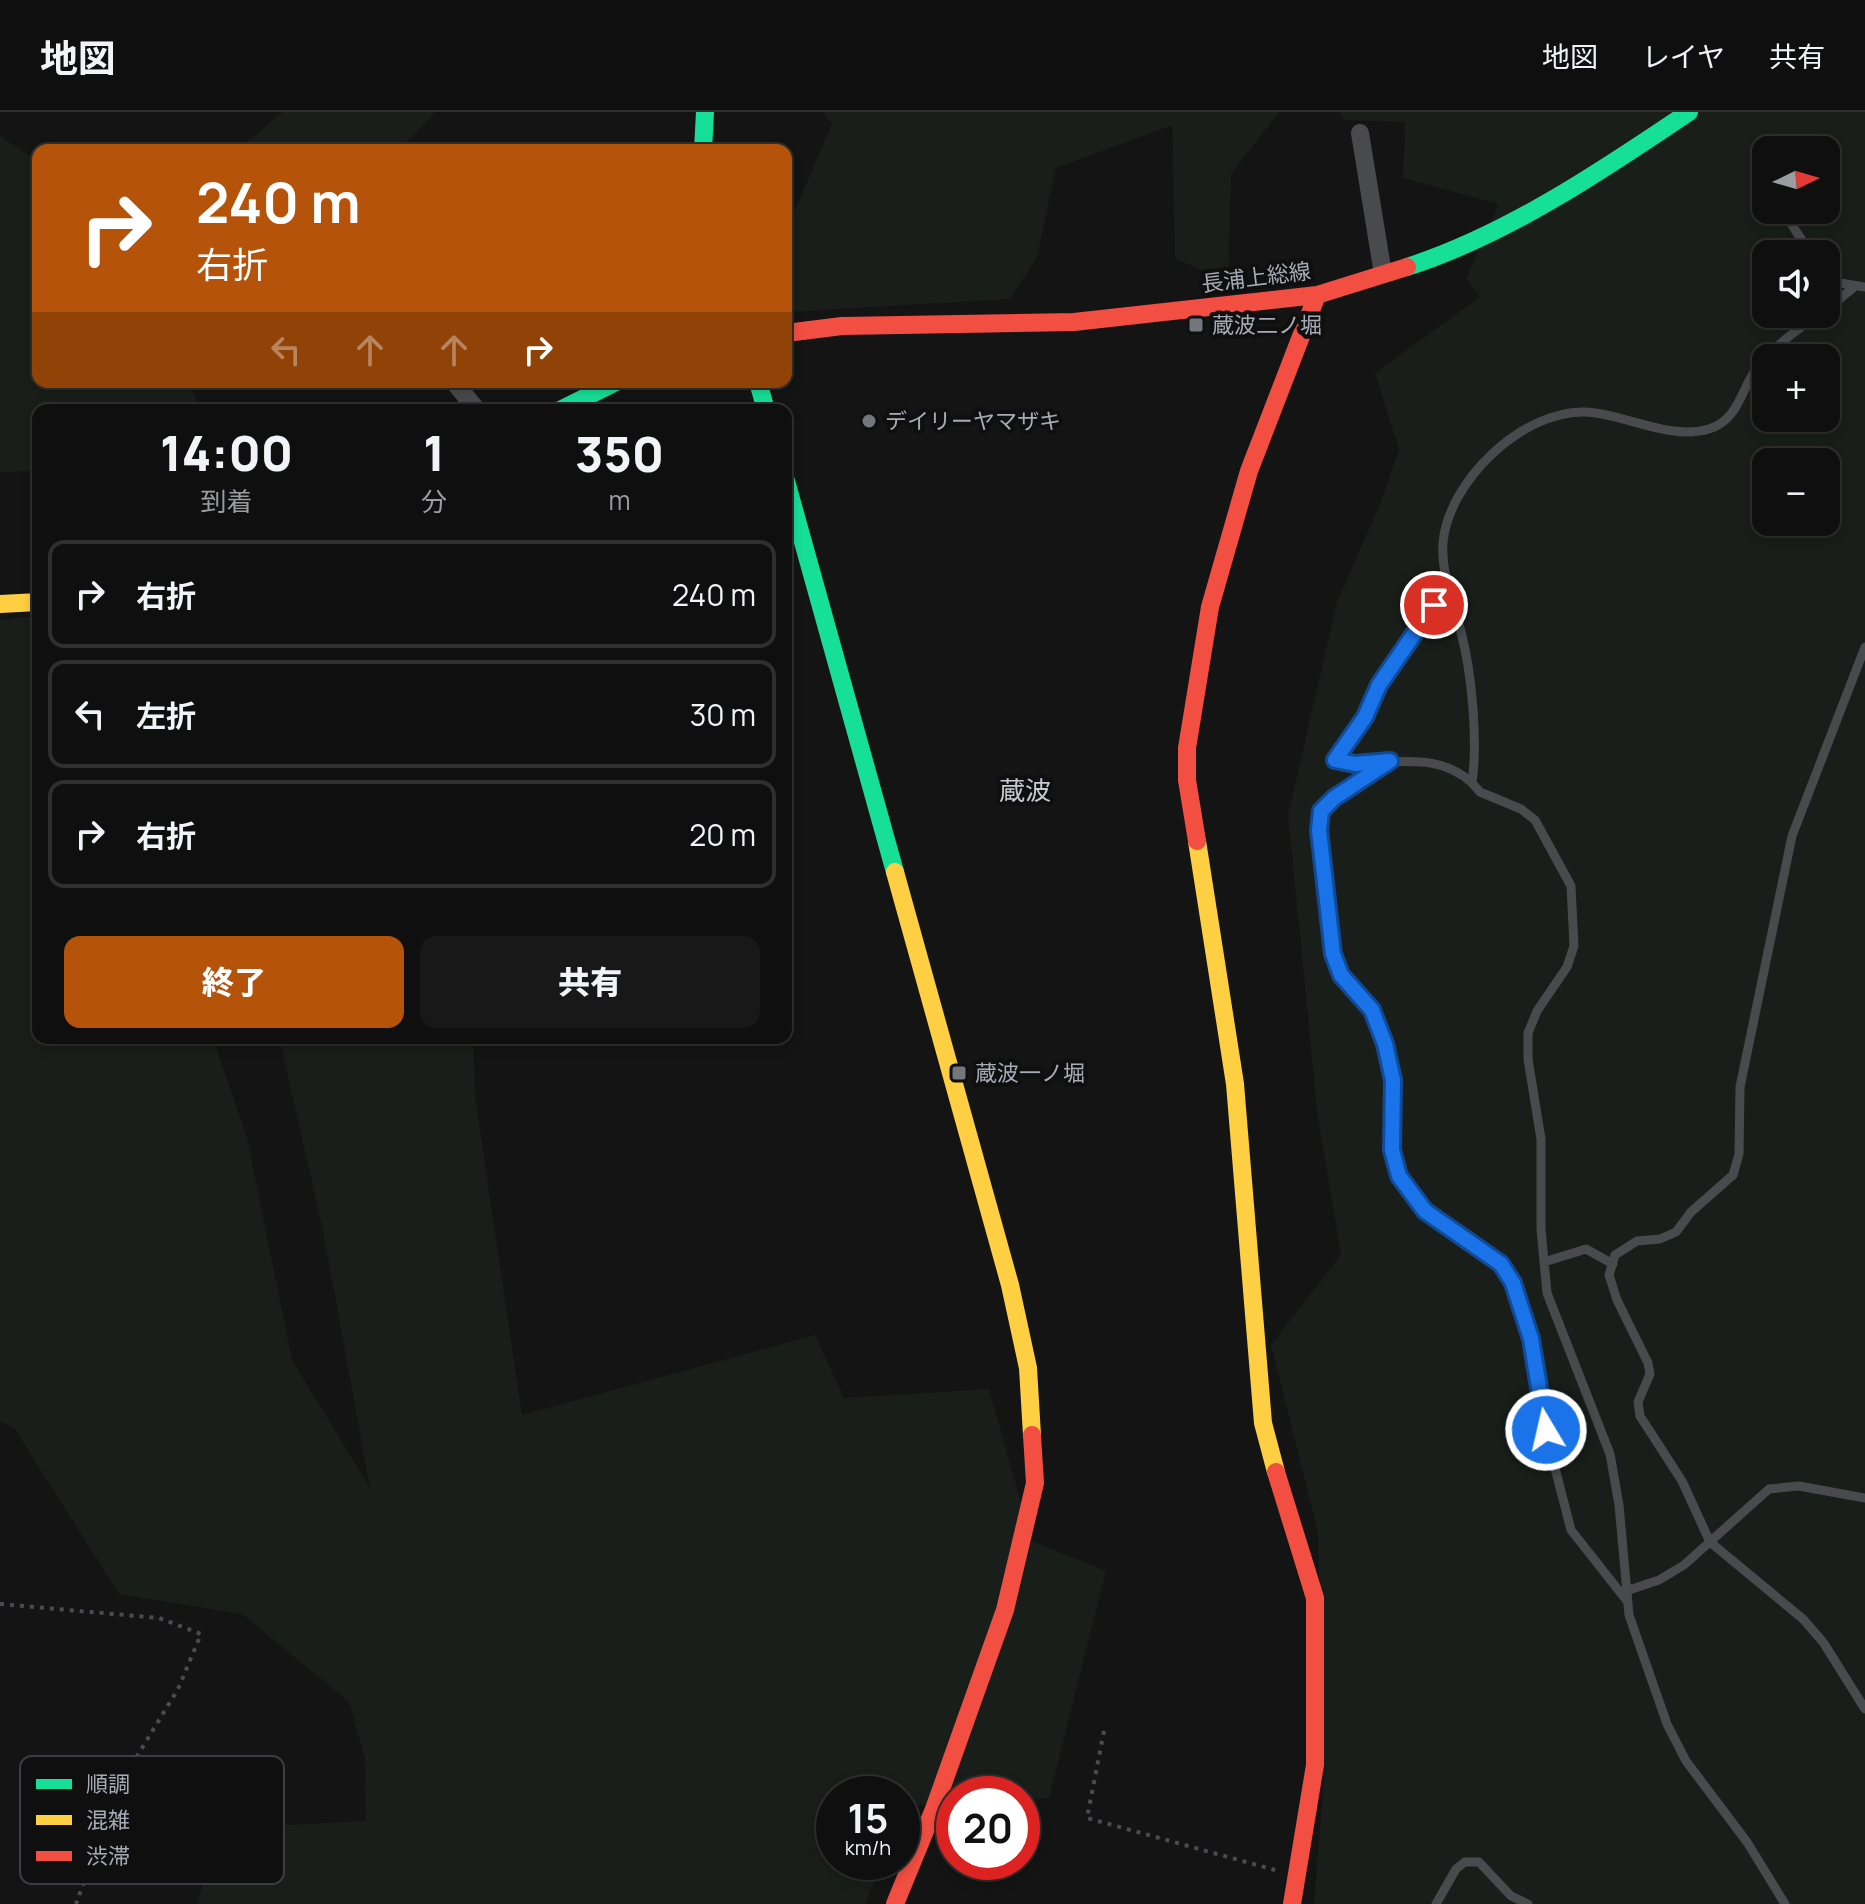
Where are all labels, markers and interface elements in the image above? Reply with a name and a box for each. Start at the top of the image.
text: 地図 [40,31,116,83]
text: 地図 [1542,37,1598,75]
text: レイヤ [1642,37,1725,75]
text: 共有 [1769,37,1825,75]
north arrow [1752,136,1840,224]
map controls [1752,136,1840,536]
text: 240 m [196,163,361,240]
icon: right [64,176,168,280]
text: 右折 [196,240,268,289]
button: sound [1752,240,1840,328]
street label: 長浦上総線 [1200,255,1312,299]
place label: 蔵波二ノ堀 [1212,310,1322,340]
marker: 蔵波二ノ堀 [1187,316,1205,334]
icon: left [264,328,308,372]
icon: ahead [348,328,392,372]
icon: ahead [432,328,476,372]
icon: right [516,328,560,372]
button: + [1752,344,1840,432]
place label: デイリーヤマザキ [885,406,1061,436]
marker: デイリーヤマザキ [860,412,878,430]
text: 14:00 [160,420,293,485]
text: 1 [423,420,445,485]
text: 350 [575,421,664,486]
button: − [1752,448,1840,536]
text: m [609,482,631,518]
text: 到着 [201,483,253,519]
text: 分 [421,483,447,519]
pin [1400,571,1468,639]
icon: right [68,572,112,616]
text: 240 m [672,574,756,615]
text: 右折 [136,575,196,616]
icon: arrive [1412,583,1456,627]
icon: left [68,692,112,736]
text: 30 m [690,694,756,735]
text: 左折 [136,695,196,736]
district label: 蔵波 [999,772,1051,808]
icon: right [68,812,112,856]
text: 20 m [689,814,756,855]
text: 右折 [136,815,196,856]
button: 終了 [64,936,404,1028]
button: 共有 [420,936,760,1028]
place label: 蔵波一ノ堀 [975,1058,1085,1088]
marker: 蔵波一ノ堀 [950,1064,968,1082]
position arrow [1504,1388,1588,1472]
legend [20,1756,284,1884]
text: 順調 [86,1769,130,1799]
speed limit sign: 20 [936,1776,1040,1880]
text: 15 [848,1790,888,1845]
text: 混雑 [86,1805,130,1835]
text: km/h [845,1834,891,1861]
text: 渋滞 [86,1841,130,1871]

